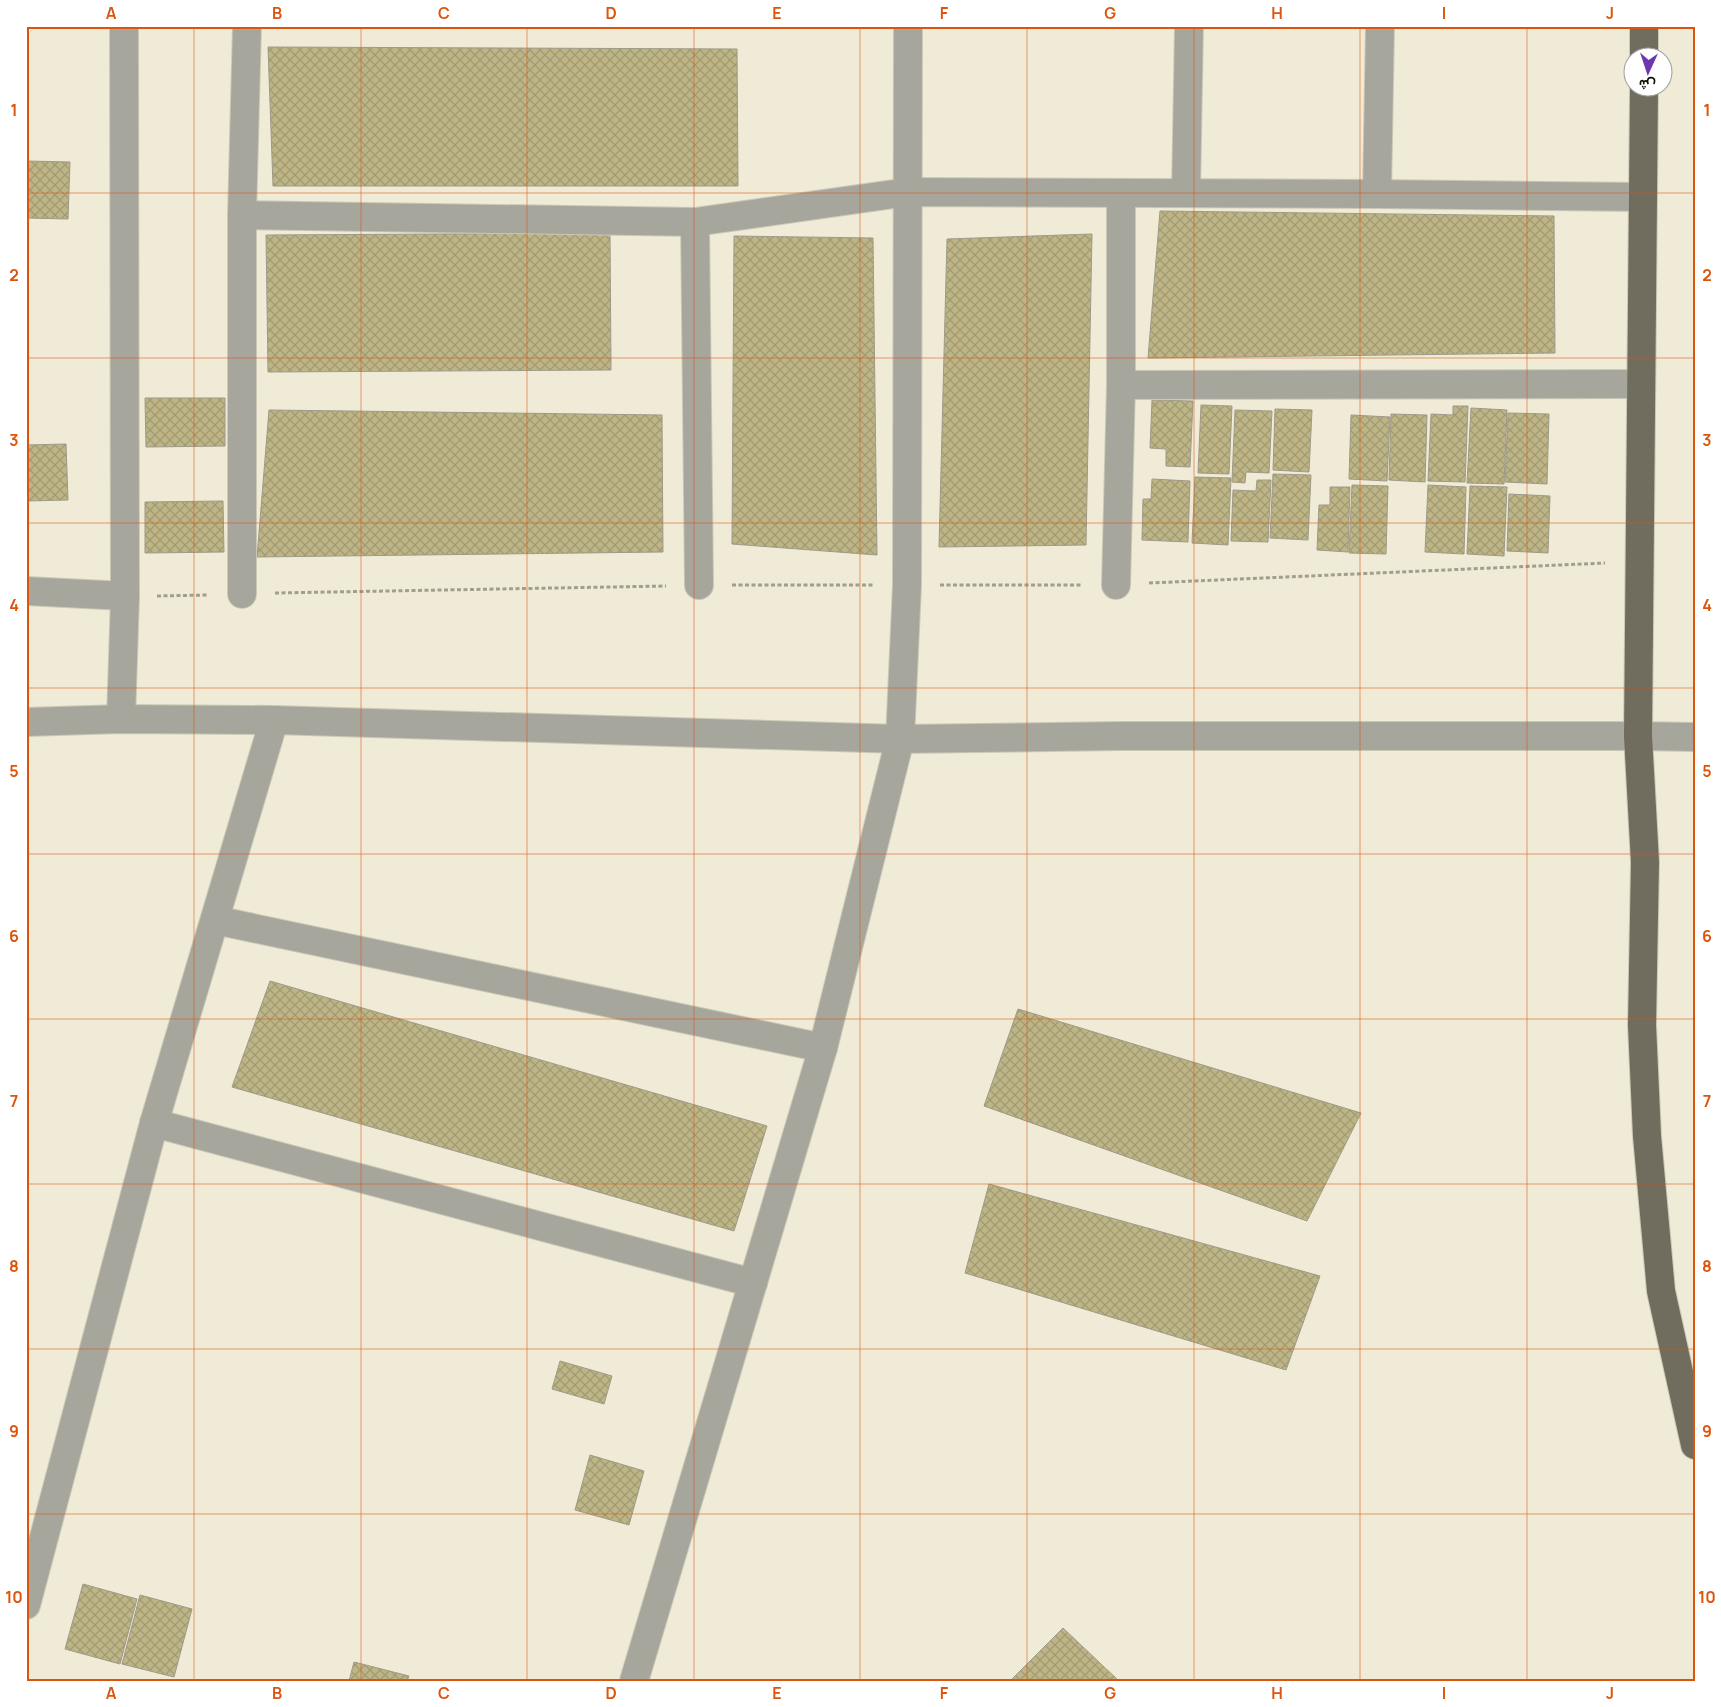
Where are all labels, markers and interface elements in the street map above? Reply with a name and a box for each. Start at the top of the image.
text: A [106,2,117,24]
text: B [272,2,282,24]
text: C [438,2,450,24]
text: D [605,2,617,24]
text: E [772,2,782,24]
text: F [940,2,949,24]
text: G [1104,2,1116,24]
text: H [1271,2,1283,24]
text: I [1442,2,1446,24]
text: J [1606,2,1614,24]
north arrow [1624,48,1674,98]
text: ش [1638,76,1656,95]
text: 1 [10,99,18,121]
text: 1 [1703,99,1711,121]
text: 2 [9,264,19,286]
text: 2 [1702,264,1712,286]
text: 3 [9,429,19,451]
text: 3 [1702,429,1712,451]
text: 4 [9,594,19,616]
text: 4 [1702,594,1712,616]
text: 5 [9,760,19,782]
text: 5 [1702,760,1712,782]
text: 6 [9,925,19,947]
text: 6 [1702,925,1712,947]
text: 7 [10,1090,18,1112]
text: 7 [1703,1090,1711,1112]
text: 8 [9,1255,19,1277]
text: 8 [1702,1255,1712,1277]
text: 9 [9,1420,19,1442]
text: 9 [1702,1420,1712,1442]
text: 10 [5,1586,23,1608]
text: 10 [1698,1586,1716,1608]
text: A [106,1682,117,1704]
text: B [272,1682,282,1704]
text: C [438,1682,450,1704]
text: D [605,1682,617,1704]
text: E [772,1682,782,1704]
text: F [940,1682,949,1704]
text: G [1104,1682,1116,1704]
text: H [1271,1682,1283,1704]
text: I [1442,1682,1446,1704]
text: J [1606,1682,1614,1704]

